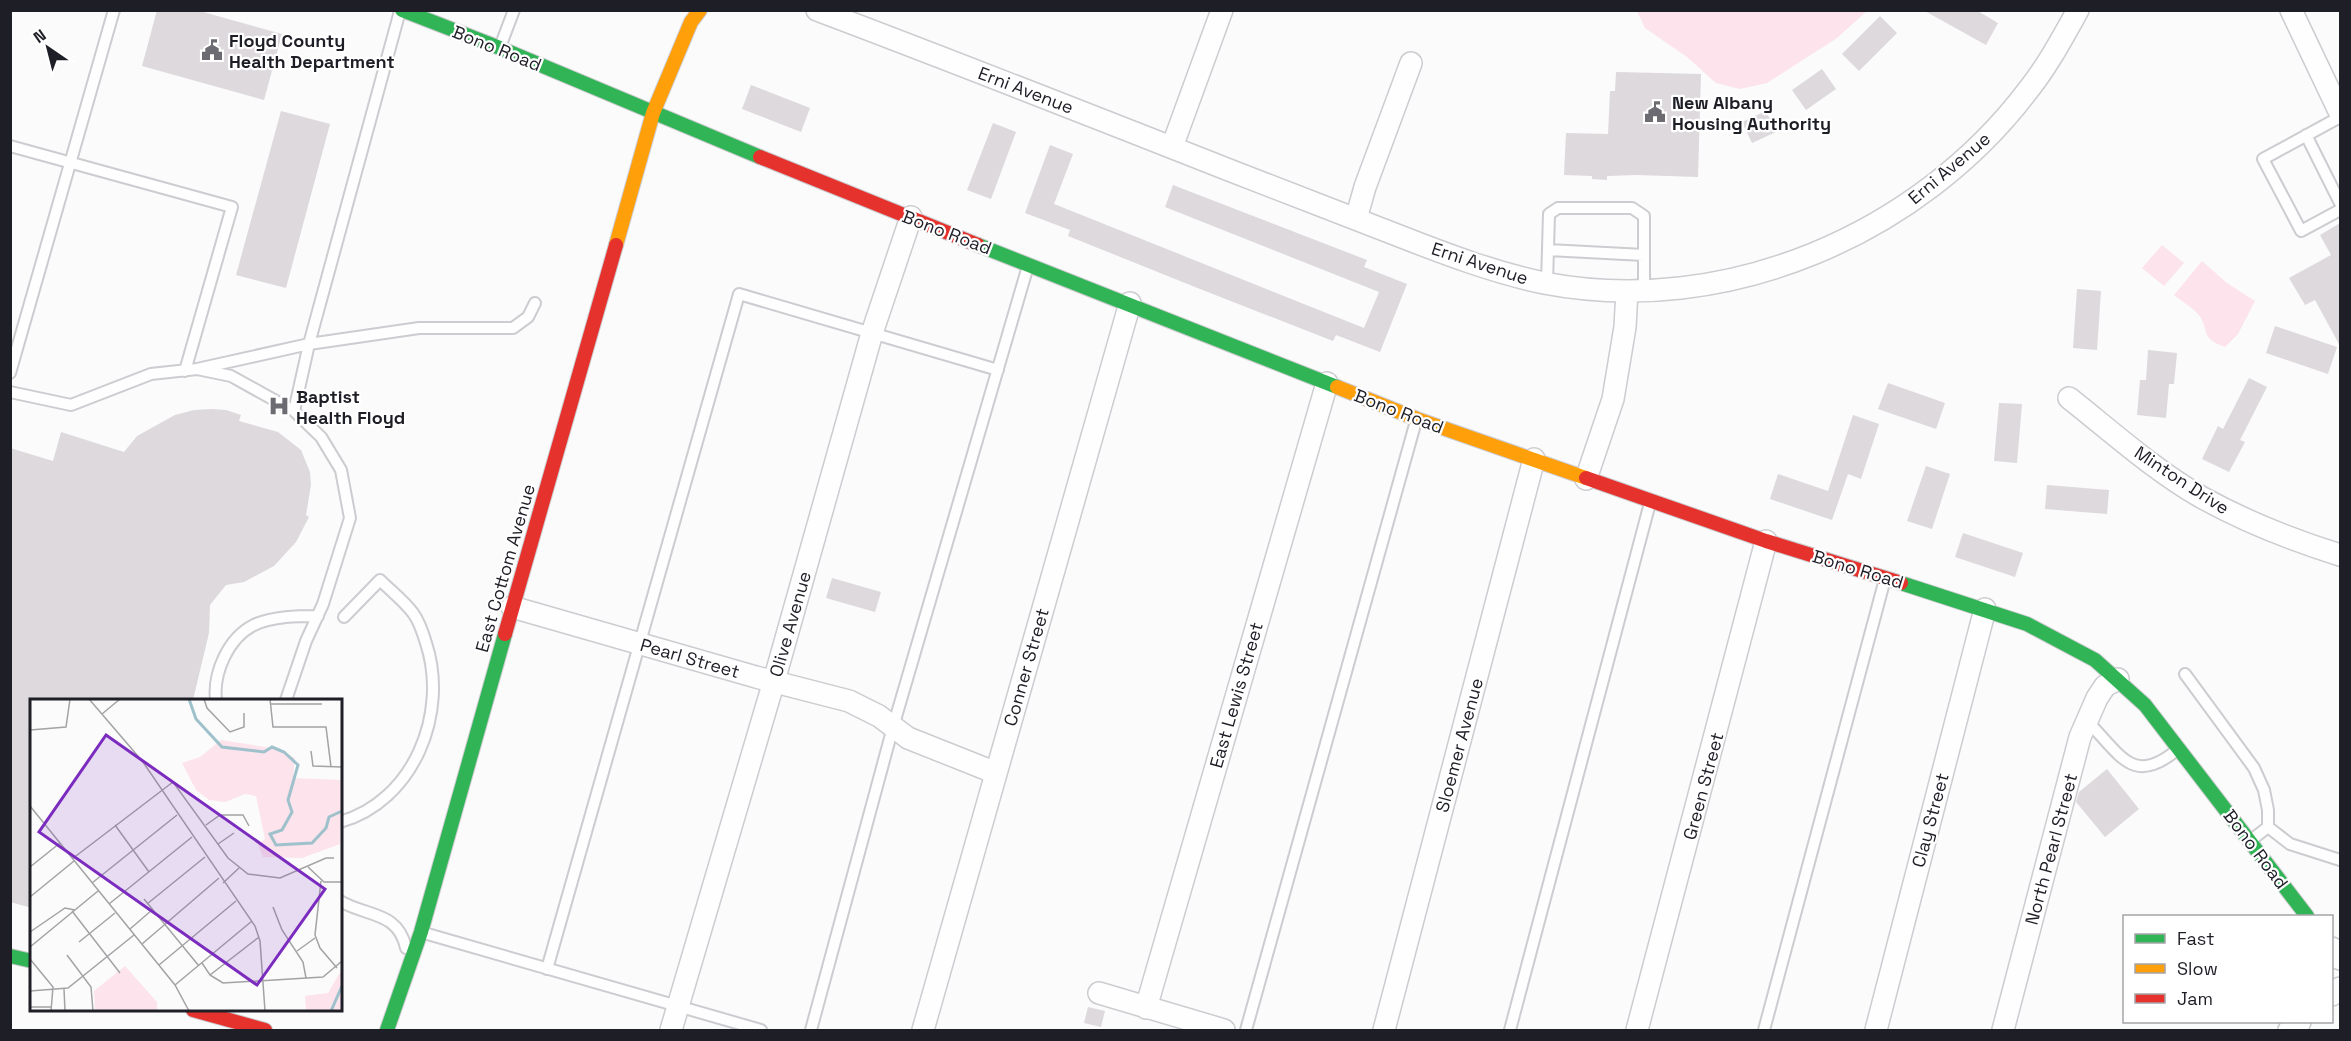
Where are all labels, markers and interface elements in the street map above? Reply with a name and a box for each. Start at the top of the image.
north arrow [18,18,78,78]
street label: Bono Road [449,20,545,76]
text: N [29,24,50,48]
place label: Floyd County Health Department [229,29,395,73]
public building icon: Floyd County Health Department [200,38,224,62]
street label: Erni Avenue [975,61,1077,119]
place label: New Albany Housing Authority [1672,91,1831,135]
public building icon: New Albany Housing Authority [1643,100,1667,124]
street label: Erni Avenue [1903,127,1995,209]
street label: Bono Road [899,204,995,260]
street label: Erni Avenue [1429,237,1531,289]
street label: Bono Road [1351,383,1447,439]
place label: Baptist Health Floyd [296,385,405,429]
hospital icon: Baptist Health Floyd [267,394,291,418]
street label: Minton Drive [2130,441,2234,519]
street label: East Cottom Avenue [470,481,540,655]
street label: Bono Road [1810,544,1906,594]
street label: Olive Avenue [764,569,816,679]
street label: Conner Street [998,605,1054,729]
street label: East Lewis Street [1204,619,1268,771]
street label: Pearl Street [638,633,742,683]
street label: Sloemer Avenue [1430,675,1488,815]
inset map [30,699,342,1011]
street label: Green Street [1678,730,1728,842]
street label: Clay Street [1906,770,1954,870]
street label: North Pearl Street [2020,771,2082,927]
street label: Bono Road [2219,805,2293,893]
legend [2123,915,2333,1023]
text: Fast [2177,927,2214,950]
text: Slow [2177,957,2218,980]
text: Jam [2177,987,2213,1010]

